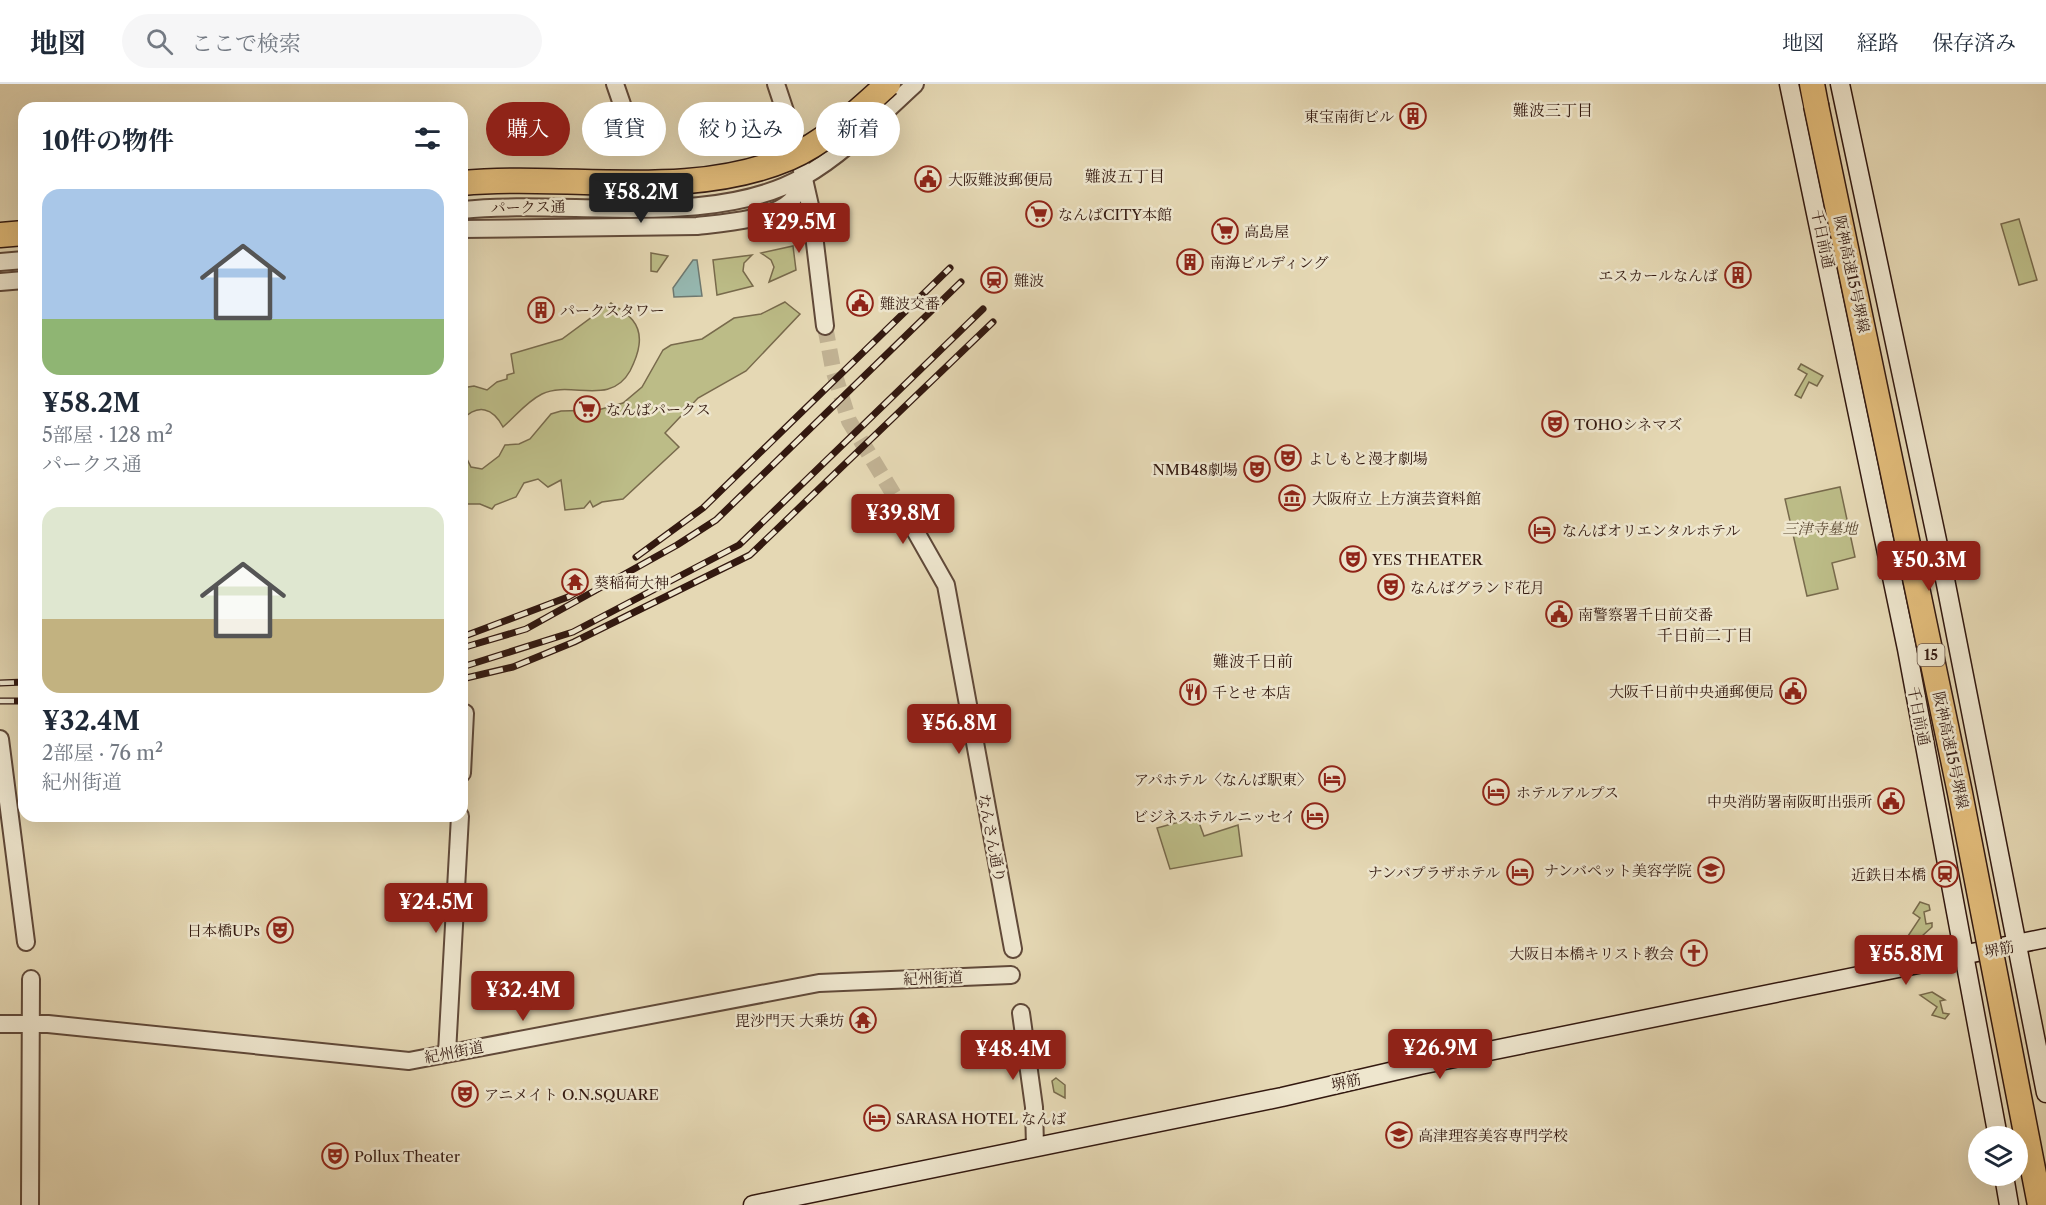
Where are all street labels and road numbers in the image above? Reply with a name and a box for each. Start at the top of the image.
street label: パークス通 [490,197,566,217]
street label: 千日前通 [1807,208,1839,270]
street label: 阪神高速15号堺線 [1830,214,1874,334]
road number: 15 [1918,644,1944,666]
street label: 千日前通 [1904,685,1934,747]
street label: 阪神高速15号堺線 [1929,690,1973,810]
street label: なんさん通り [974,792,1010,884]
street label: 堺筋 [1982,937,2016,961]
street label: 紀州街道 [903,967,963,989]
street label: 紀州街道 [423,1037,485,1067]
street label: 堺筋 [1329,1069,1363,1095]

